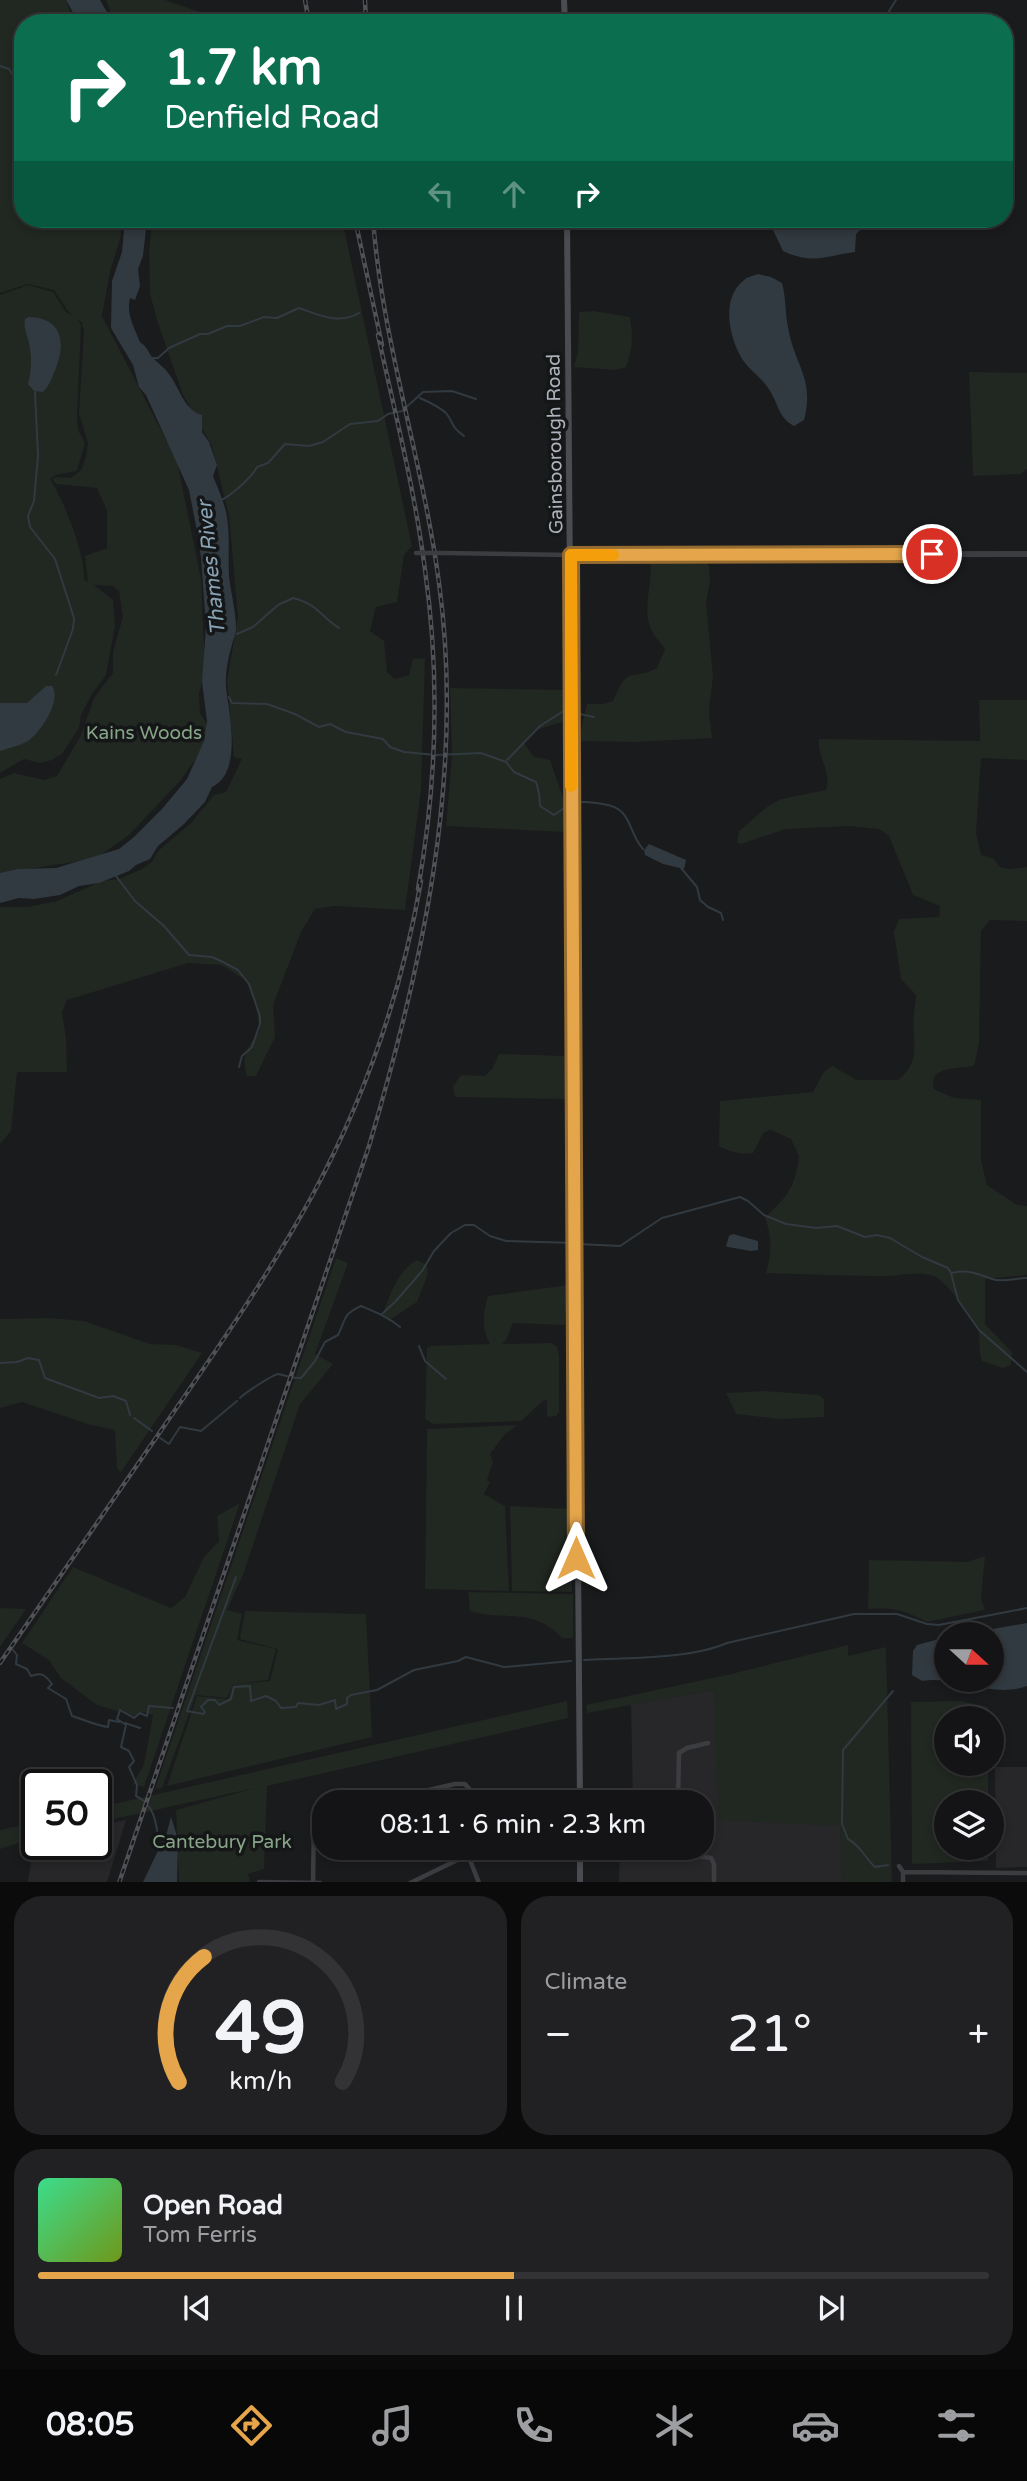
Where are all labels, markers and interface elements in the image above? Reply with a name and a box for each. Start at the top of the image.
text: 1.7 km [164,39,322,98]
icon: right [49,42,140,133]
text: Denfield Road [164,99,380,137]
icon: left [422,175,460,213]
icon: ahead [495,175,533,213]
icon: right [568,175,606,213]
street label: Gainsborough Road [542,354,568,534]
water label: Thames River [192,497,231,636]
pin [902,524,962,584]
icon: arrive [913,535,951,573]
park label: Kains Woods [86,722,202,744]
position arrow [539,1521,613,1595]
north arrow [934,1622,1004,1692]
map controls [934,1622,1004,1860]
button: sound [934,1706,1004,1776]
speed limit sign: 50 [21,1769,112,1860]
button: layers [934,1790,1004,1860]
text: 08:11 · 6 min · 2.3 km [380,1809,646,1840]
park label: Cantebury Park [152,1831,292,1853]
text: Climate [545,1968,627,1996]
text: 49 [215,1985,306,2073]
text: 21° [727,2003,812,2066]
text: − [545,2012,572,2058]
text: + [968,2012,989,2058]
text: km/h [229,2065,292,2095]
text: Open Road [143,2190,283,2221]
text: Tom Ferris [143,2221,257,2249]
icon: previous [178,2289,216,2327]
icon: pause [495,2289,533,2327]
icon: next [812,2289,850,2327]
icon: directions [227,2401,276,2450]
icon: music [368,2401,417,2450]
icon: phone [509,2401,558,2450]
icon: climate [650,2401,699,2450]
icon: car [791,2401,840,2450]
icon: filters [932,2401,981,2450]
text: 08:05 [46,2406,135,2444]

